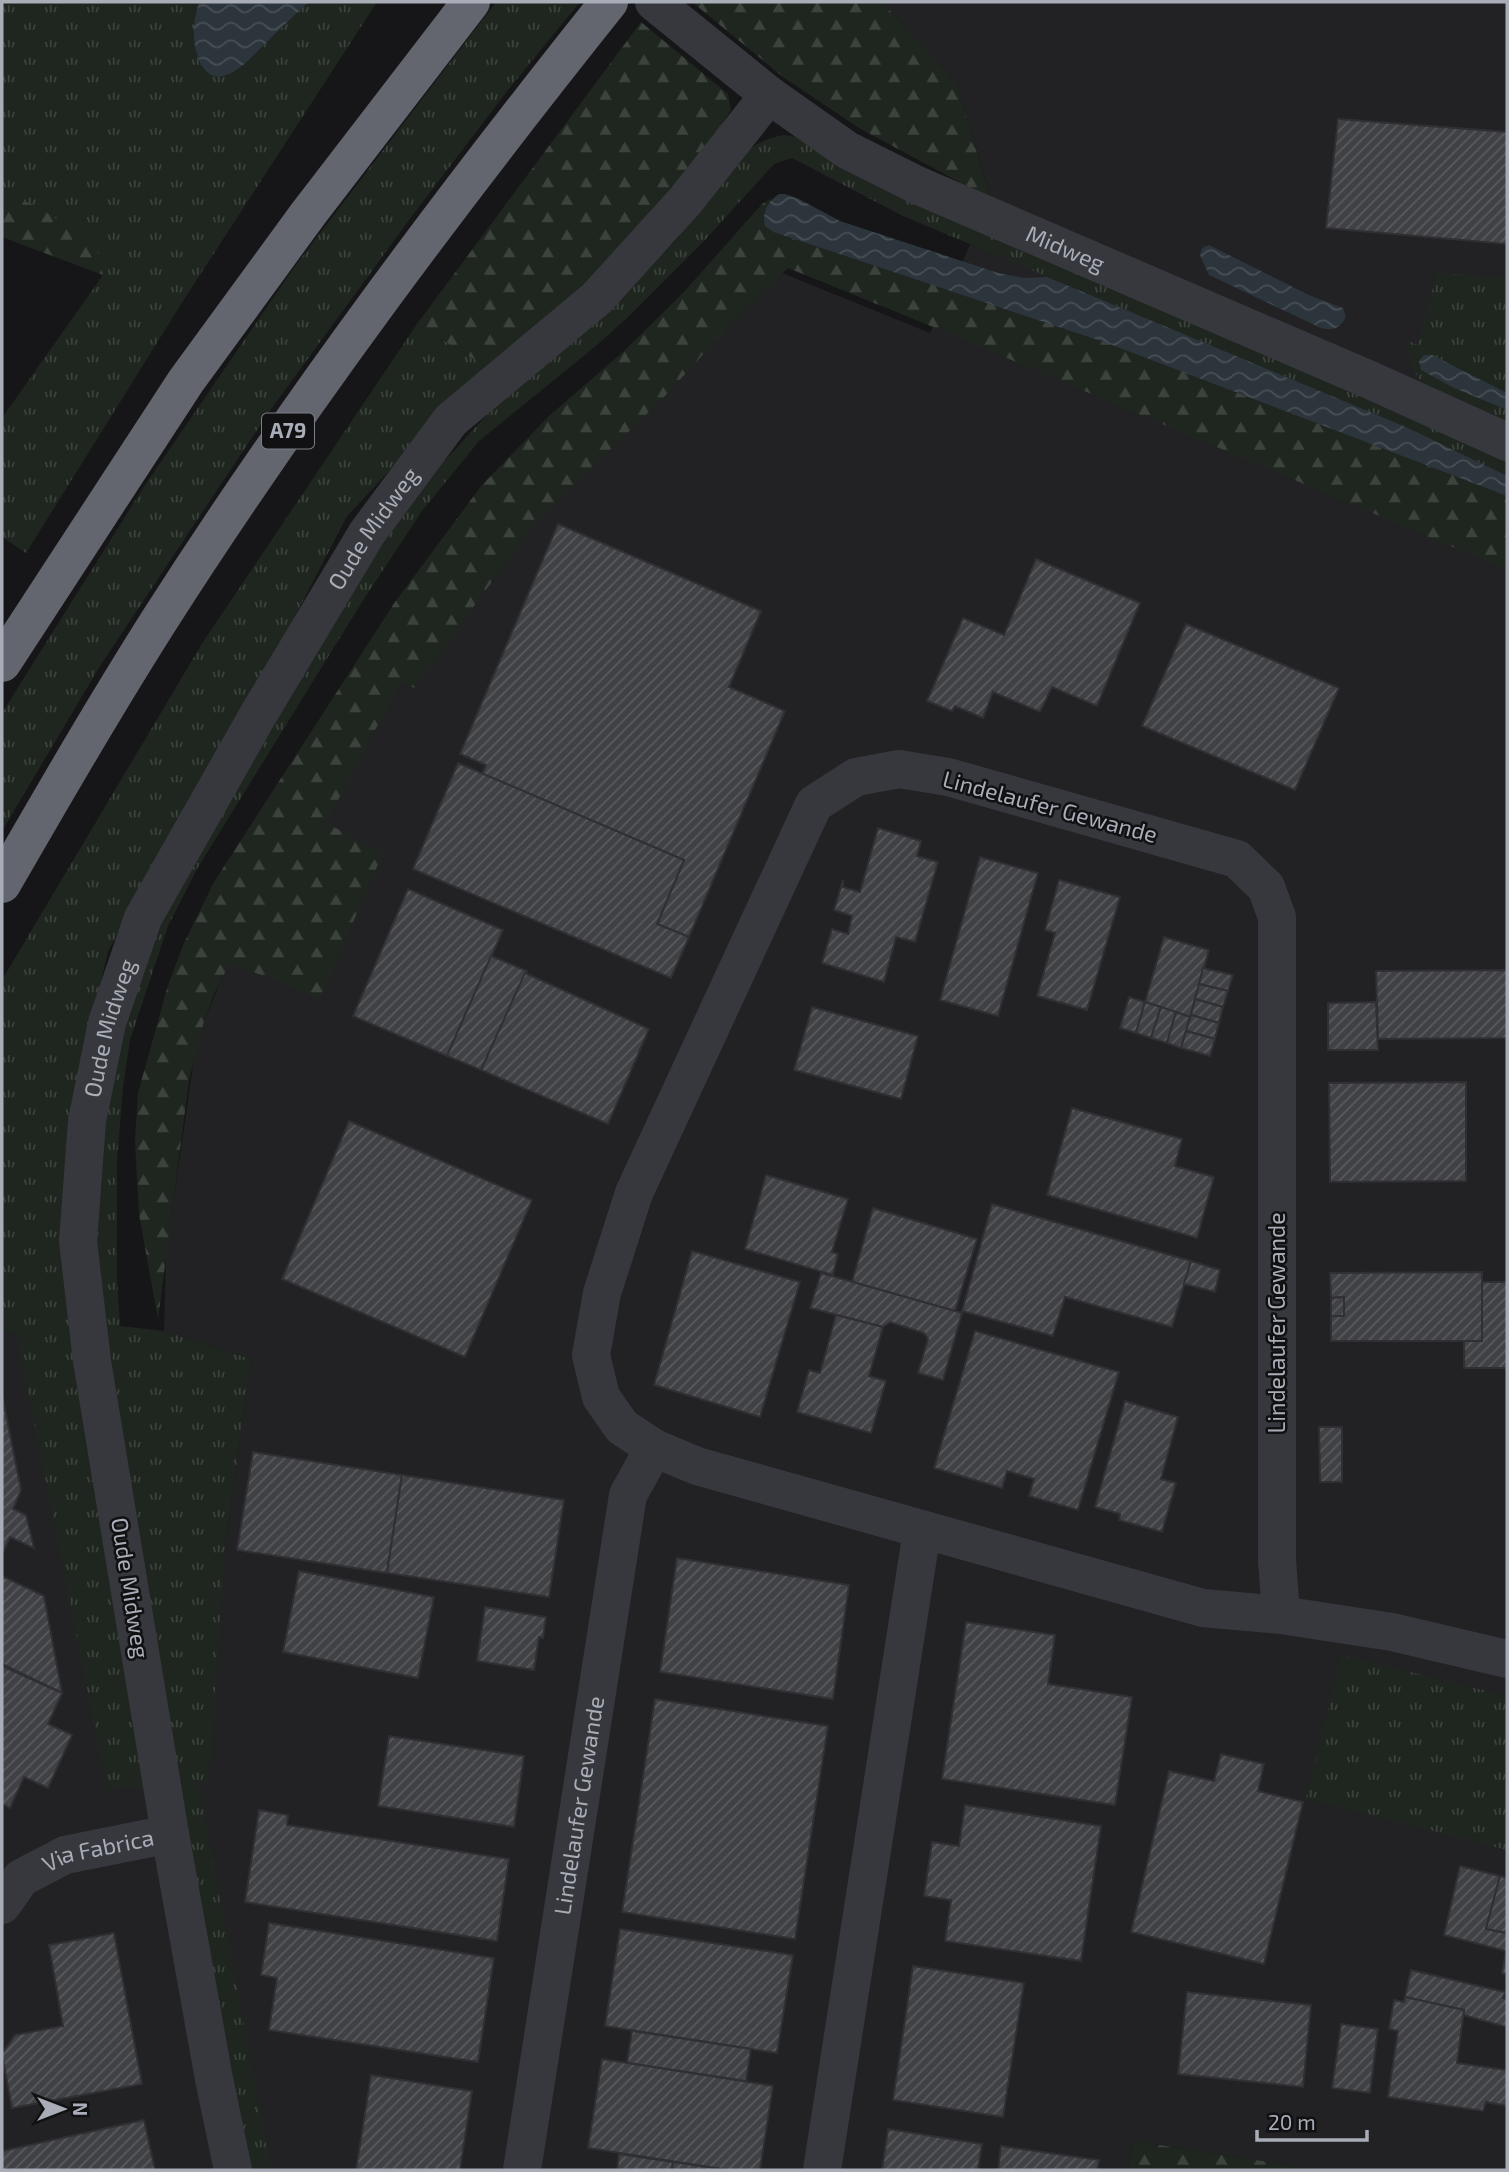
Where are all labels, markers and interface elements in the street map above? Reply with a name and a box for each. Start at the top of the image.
street label: Midweg [1022,219,1110,277]
road number: A79 [262,414,314,448]
street label: Oude Midweg [321,461,424,595]
street label: Lindelaufer Gewande [940,764,1161,848]
street label: Oude Midweg [77,955,141,1100]
street label: Lindelaufer Gewande [1262,1213,1290,1433]
street label: Oude Midweg [106,1515,156,1660]
street label: Lindelaufer Gewande [547,1694,609,1917]
street label: Via Fabrica [37,1823,156,1877]
north arrow [28,2074,98,2144]
scale bar [1257,2098,1367,2142]
text: N [69,2102,92,2116]
text: 20 m [1268,2109,1316,2134]

